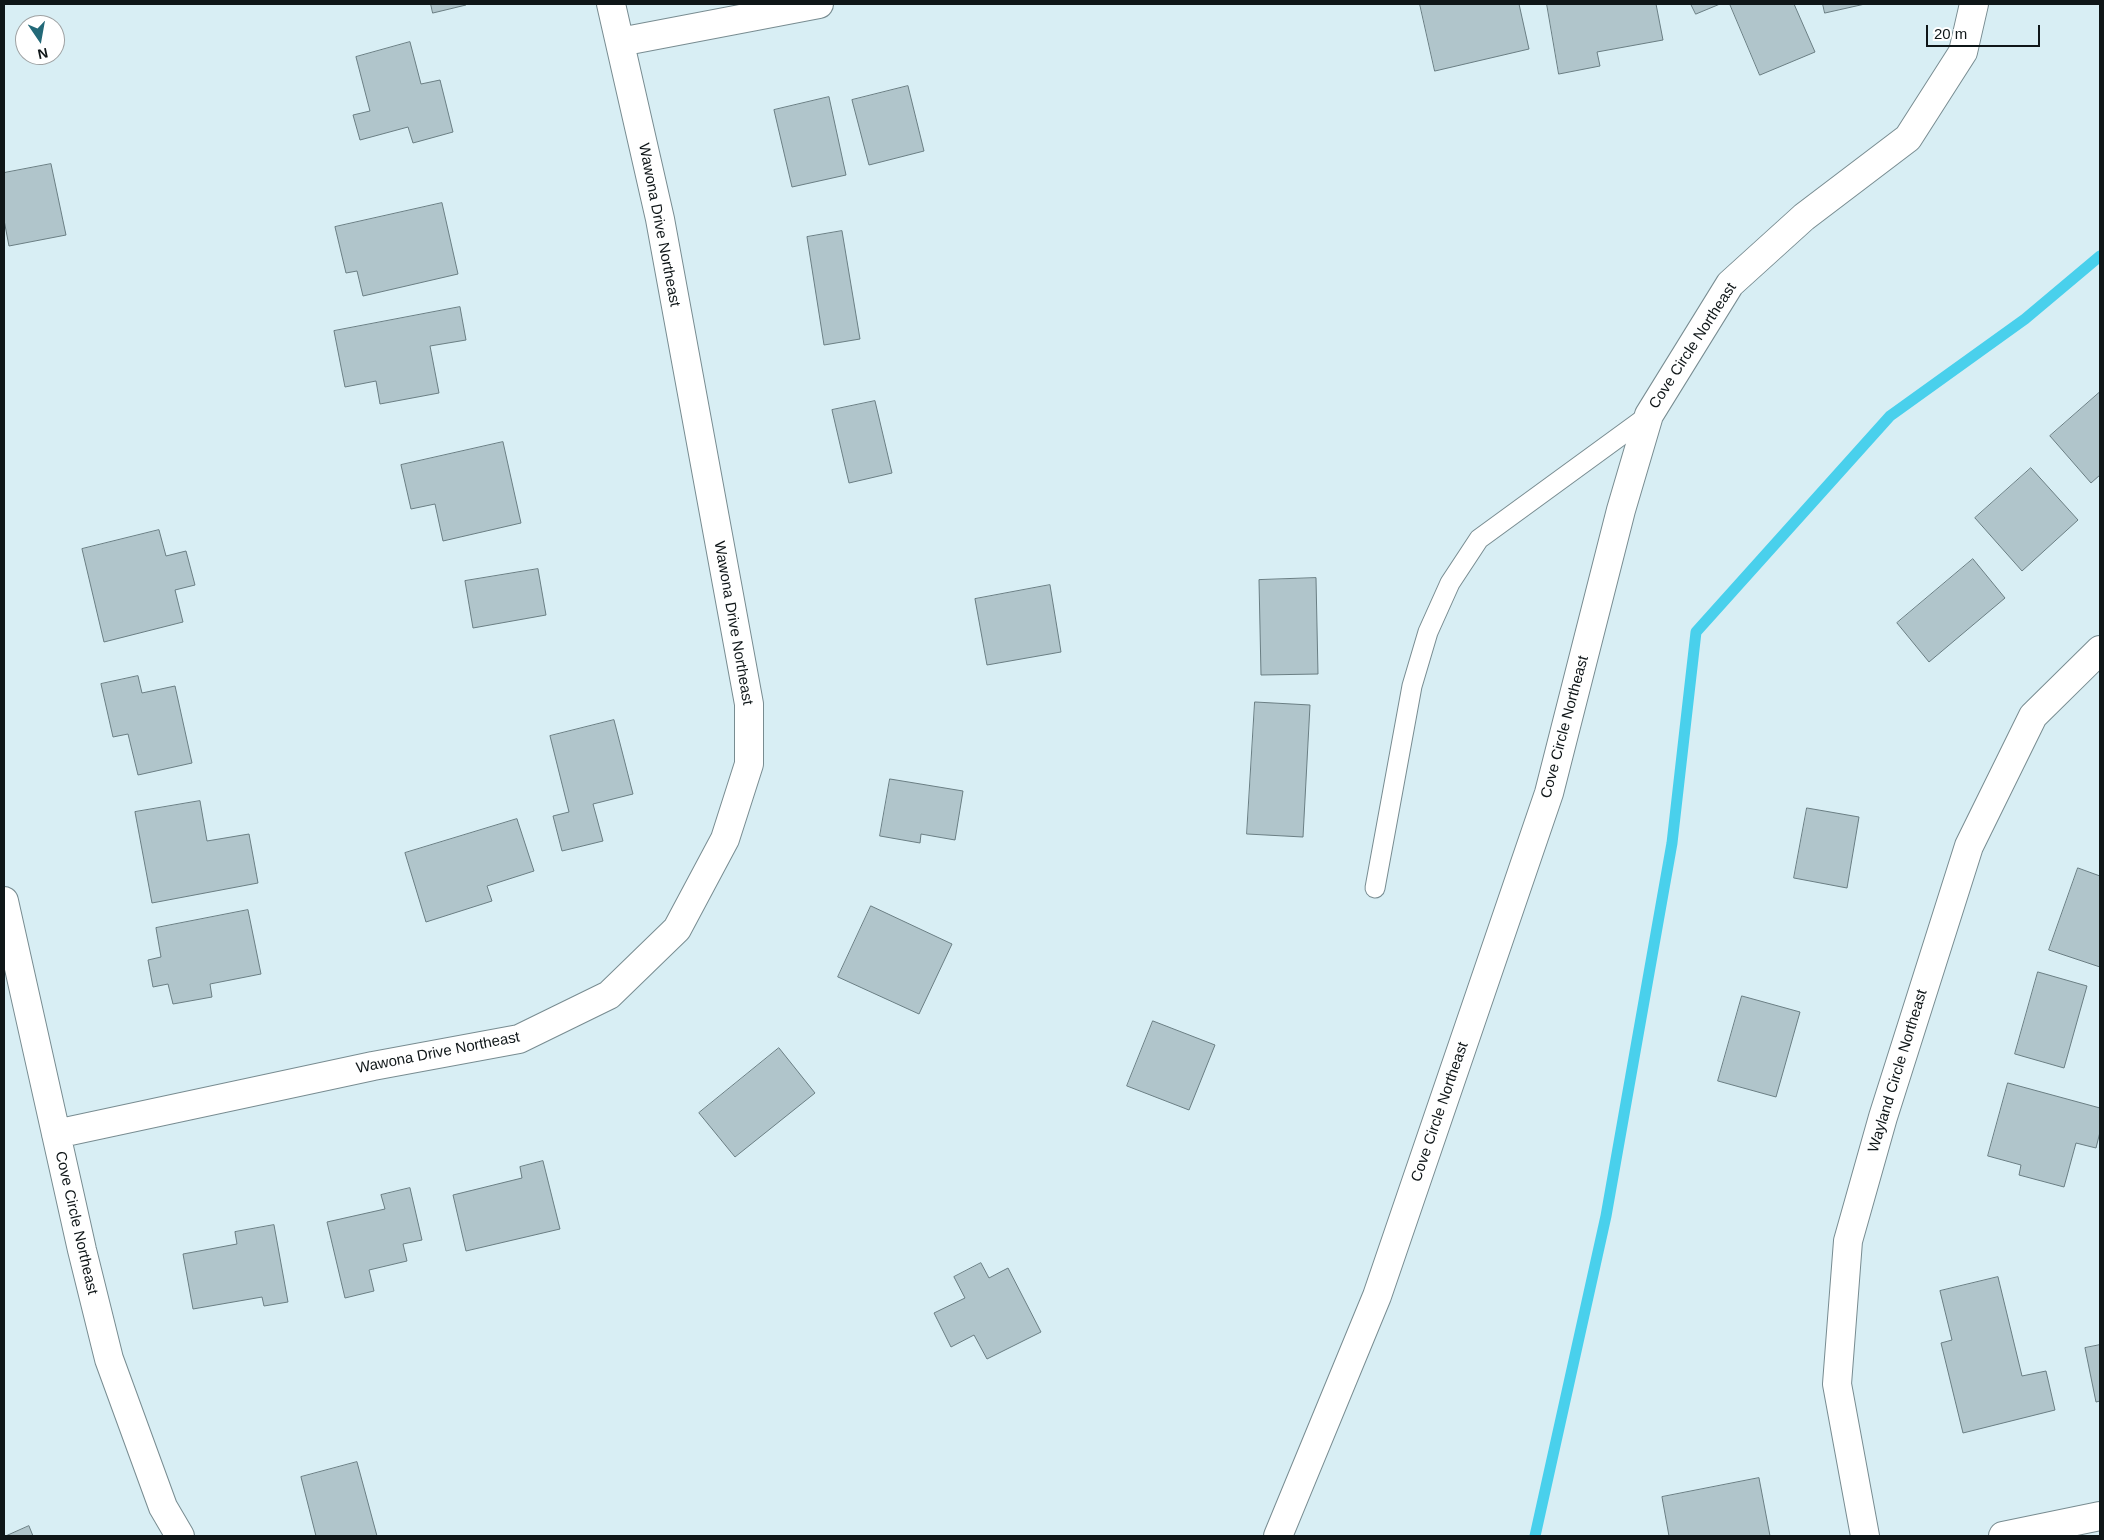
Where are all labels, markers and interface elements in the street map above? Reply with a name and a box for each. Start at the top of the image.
north arrow [15,15,65,65]
scale bar [1929,15,2043,47]
text: 20 m [1934,25,1967,42]
text: N [36,45,50,63]
street label: Wawona Drive Northeast [634,142,684,308]
street label: Cove Circle Northeast [1645,280,1741,412]
street label: Wawona Drive Northeast [710,540,756,706]
street label: Cove Circle Northeast [1537,654,1593,800]
street label: Wayland Circle Northeast [1865,987,1931,1155]
street label: Wawona Drive Northeast [355,1028,521,1078]
street label: Cove Circle Northeast [1408,1040,1472,1184]
street label: Cove Circle Northeast [51,1149,101,1297]

